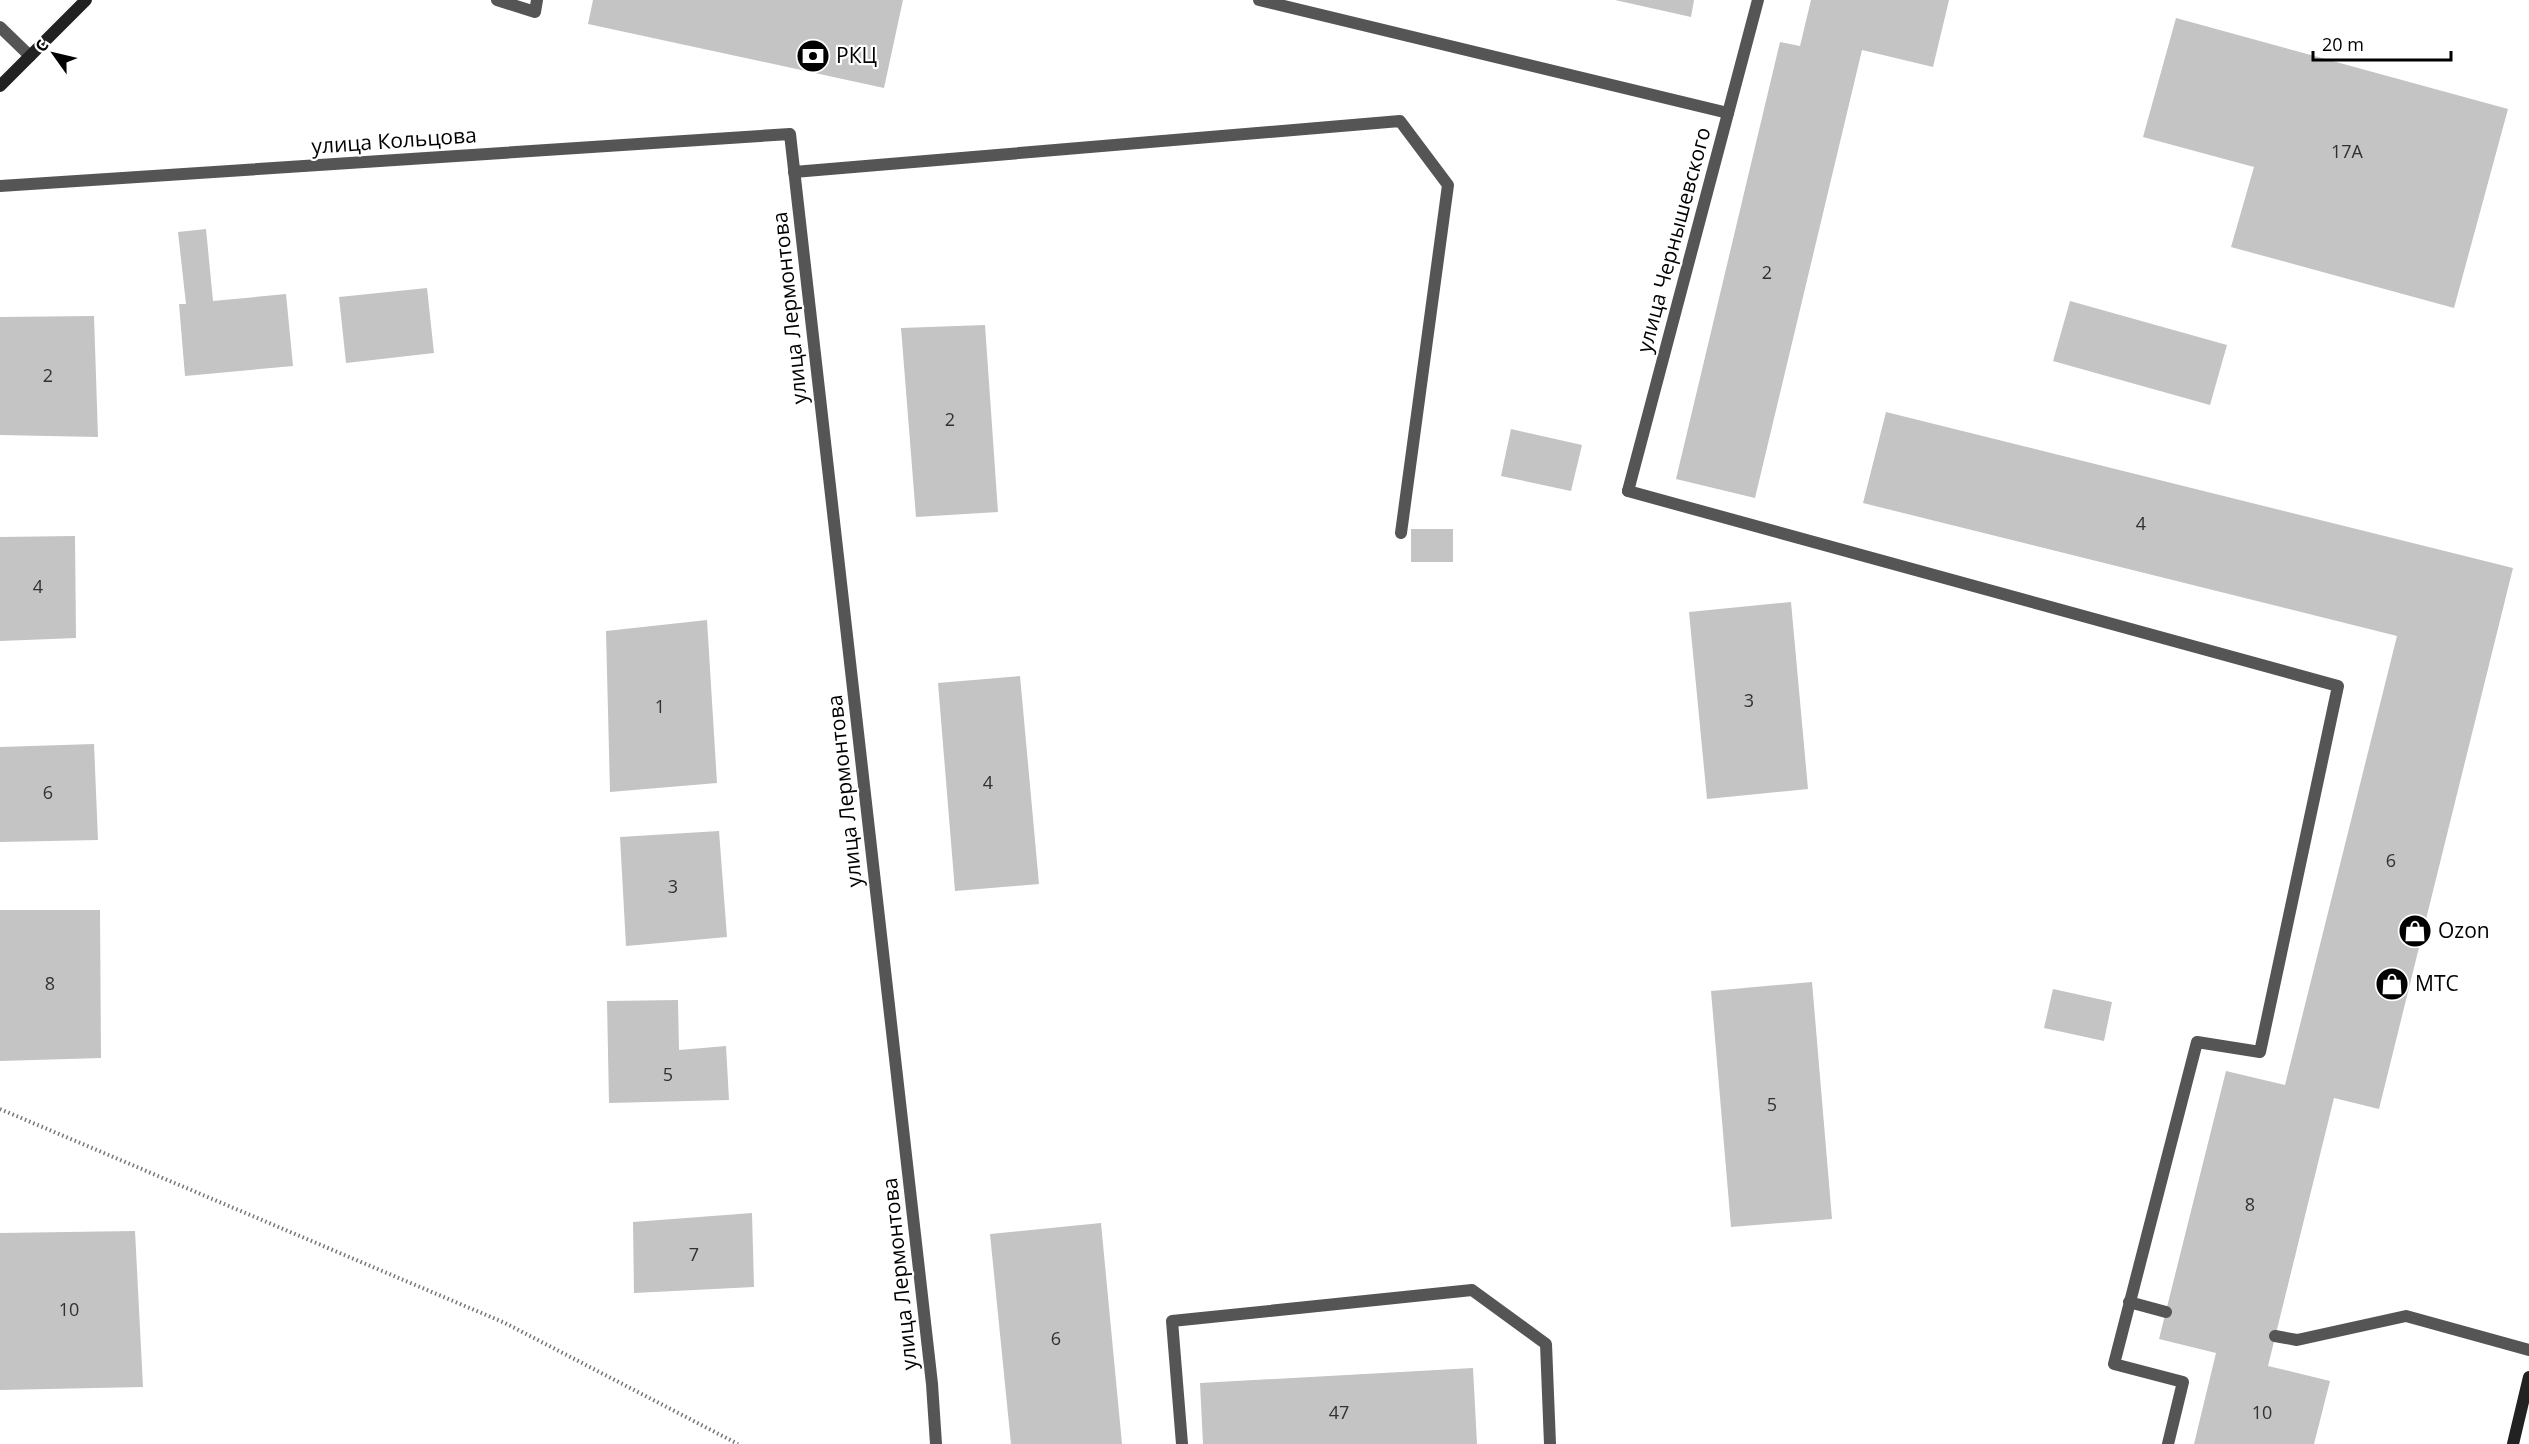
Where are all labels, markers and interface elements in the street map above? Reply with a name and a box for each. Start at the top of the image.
north arrow [24,24,84,84]
scale bar [2313,24,2451,62]
text: 20 m [2322,32,2364,56]
text: С [30,35,54,56]
bank icon: РКЦ [795,38,831,74]
place label: РКЦ [836,41,877,69]
street label: улица Кольцова [310,120,477,160]
street label: улица Чернышевского [1629,124,1717,356]
house number: 17А [2331,139,2364,163]
street label: улица Лермонтова [765,211,813,406]
house number: 2 [1762,260,1772,284]
house number: 2 [43,363,53,387]
house number: 2 [945,407,955,431]
house number: 4 [2136,511,2146,535]
house number: 4 [33,574,43,598]
house number: 3 [1744,688,1754,712]
house number: 1 [655,694,665,718]
street label: улица Лермонтова [820,694,868,889]
house number: 4 [983,770,993,794]
house number: 6 [43,780,53,804]
house number: 6 [2386,848,2396,872]
house number: 3 [668,874,678,898]
shop icon: Ozon [2397,913,2433,949]
place label: Ozon [2438,916,2490,944]
shop icon: МТС [2374,966,2410,1002]
place label: МТС [2415,969,2459,997]
house number: 8 [45,971,55,995]
house number: 5 [663,1062,673,1086]
house number: 5 [1767,1092,1777,1116]
street label: улица Лермонтова [875,1177,923,1372]
house number: 8 [2245,1192,2255,1216]
house number: 7 [689,1242,699,1266]
house number: 10 [59,1297,79,1321]
house number: 6 [1051,1326,1061,1350]
house number: 47 [1329,1400,1349,1424]
house number: 10 [2252,1400,2272,1424]

